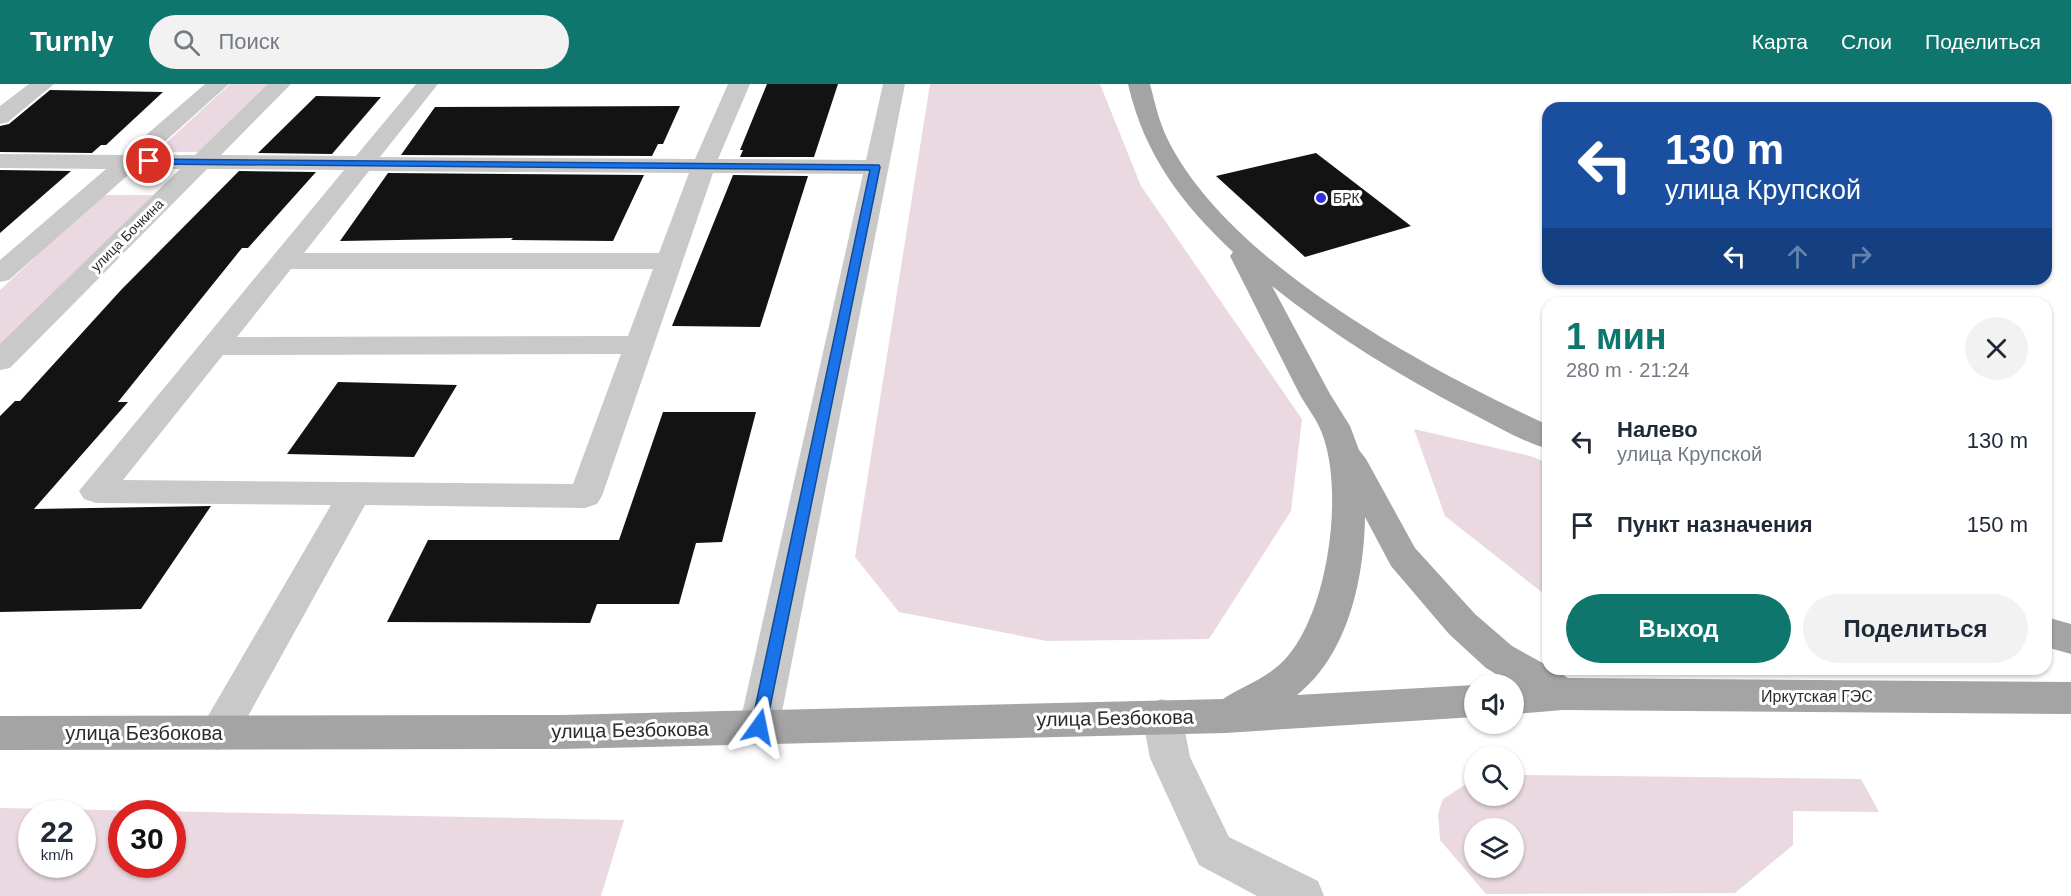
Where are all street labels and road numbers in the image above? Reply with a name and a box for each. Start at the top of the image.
street label: улица Бочкина [87,195,167,275]
street label: Иркутская ГЭС [1761,688,1873,705]
street label: улица Безбокова [1036,706,1195,730]
street label: улица Безбокова [551,718,710,742]
street label: улица Безбокова [65,722,224,744]

